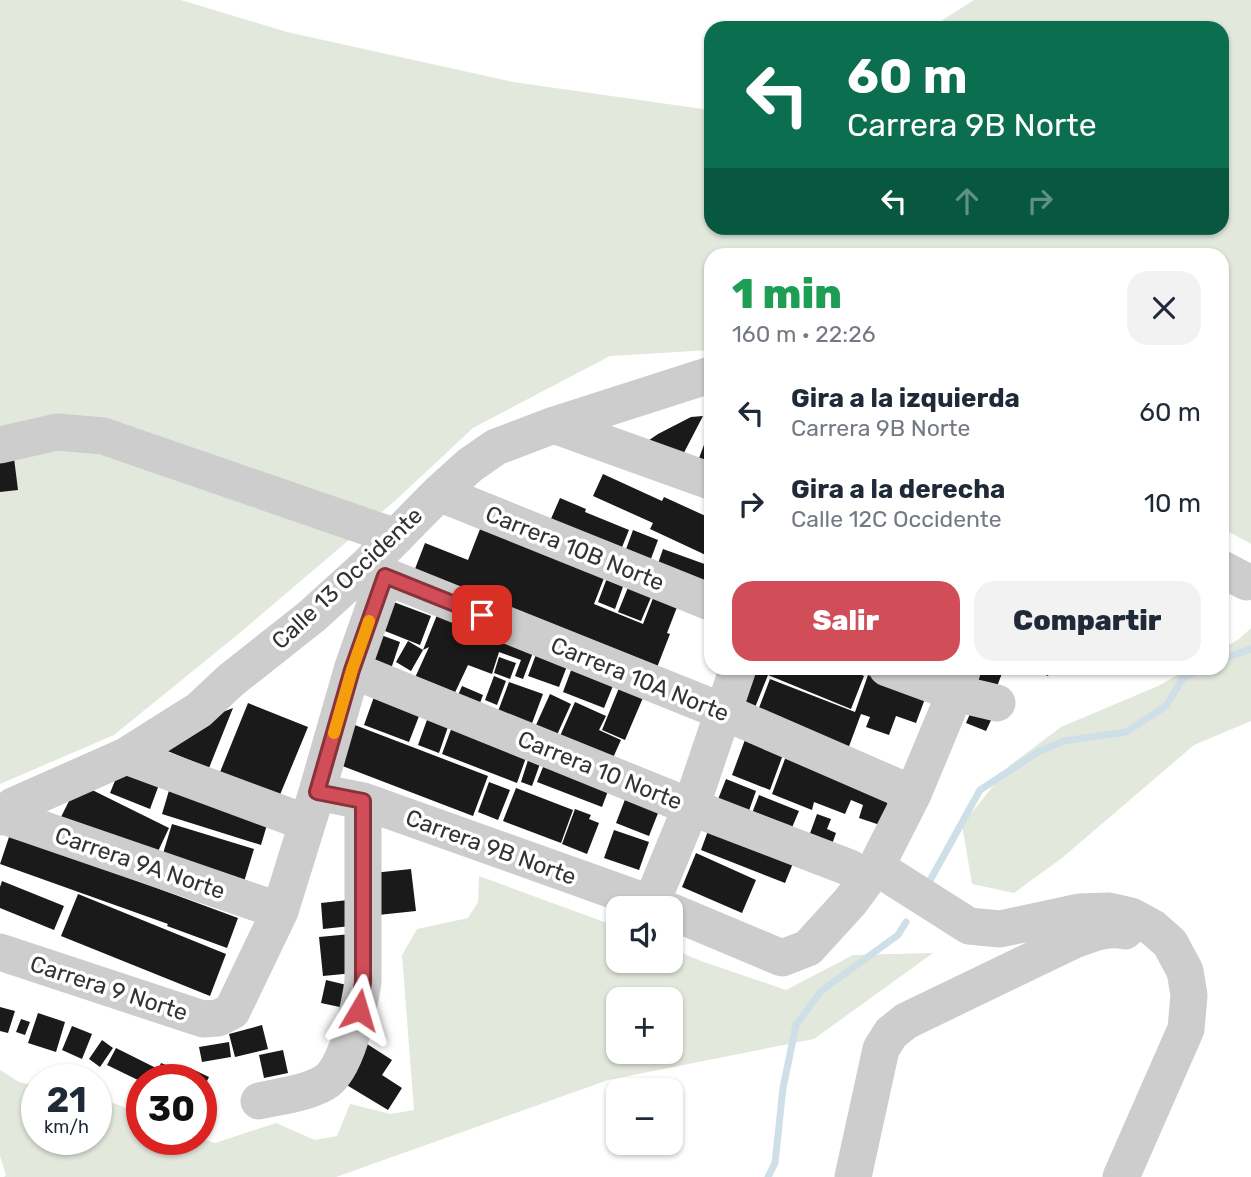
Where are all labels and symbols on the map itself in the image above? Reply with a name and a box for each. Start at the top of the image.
street label: Carrera 10B Norte [482,499,668,597]
street label: Calle 13 Occidente [266,501,428,655]
pin [452,585,512,645]
street label: Carrera 10A Norte [547,630,733,728]
street label: Carrera 10 Norte [514,724,686,816]
street label: Carrera 9B Norte [402,803,580,891]
street label: Carrera 9A Norte [51,821,229,905]
street label: Carrera 9 Norte [27,949,191,1027]
position arrow [322,973,396,1047]
speed limit sign: 30 [126,1064,217,1155]

